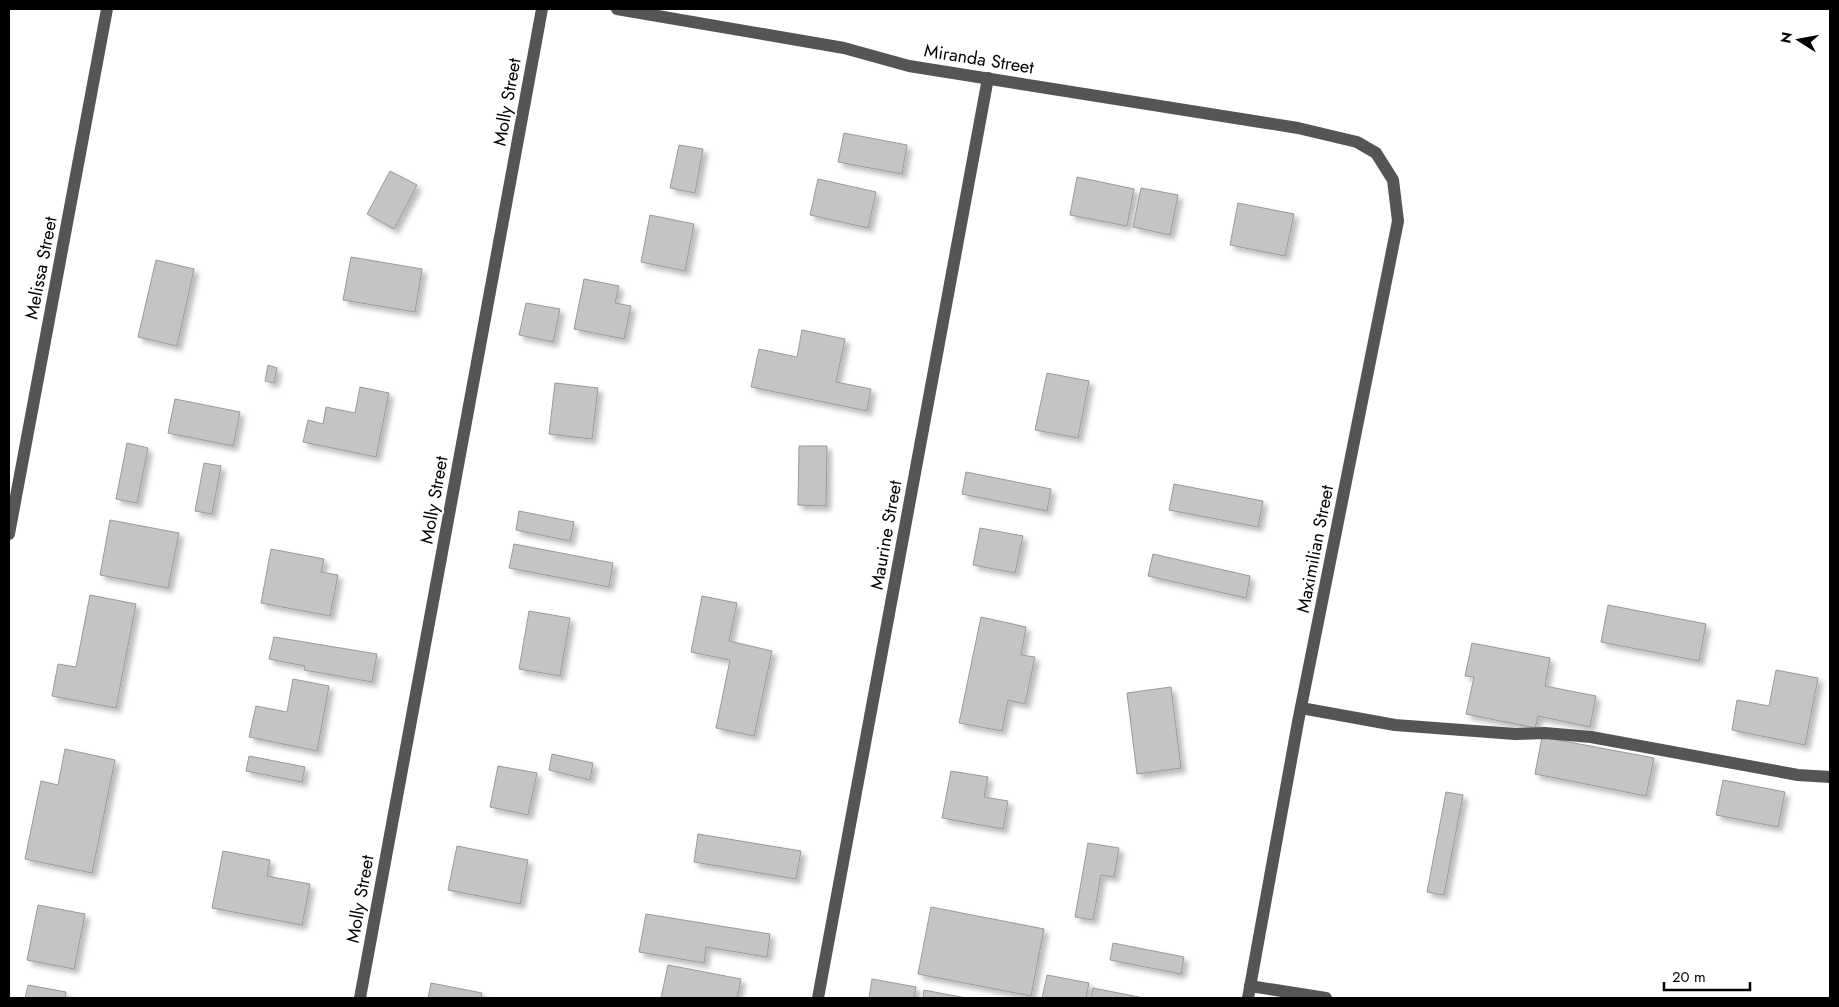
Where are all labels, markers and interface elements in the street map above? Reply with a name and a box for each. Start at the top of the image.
north arrow [1774,15,1824,65]
text: N [1775,30,1797,45]
street label: Miranda Street [922,37,1036,81]
street label: Molly Street [486,55,528,148]
street label: Melissa Street [18,214,64,322]
street label: Molly Street [413,453,455,546]
street label: Maurine Street [864,478,909,592]
street label: Maximilian Street [1290,482,1340,615]
street label: Molly Street [339,852,381,945]
scale bar [1664,960,1750,992]
text: 20 m [1672,966,1706,988]

